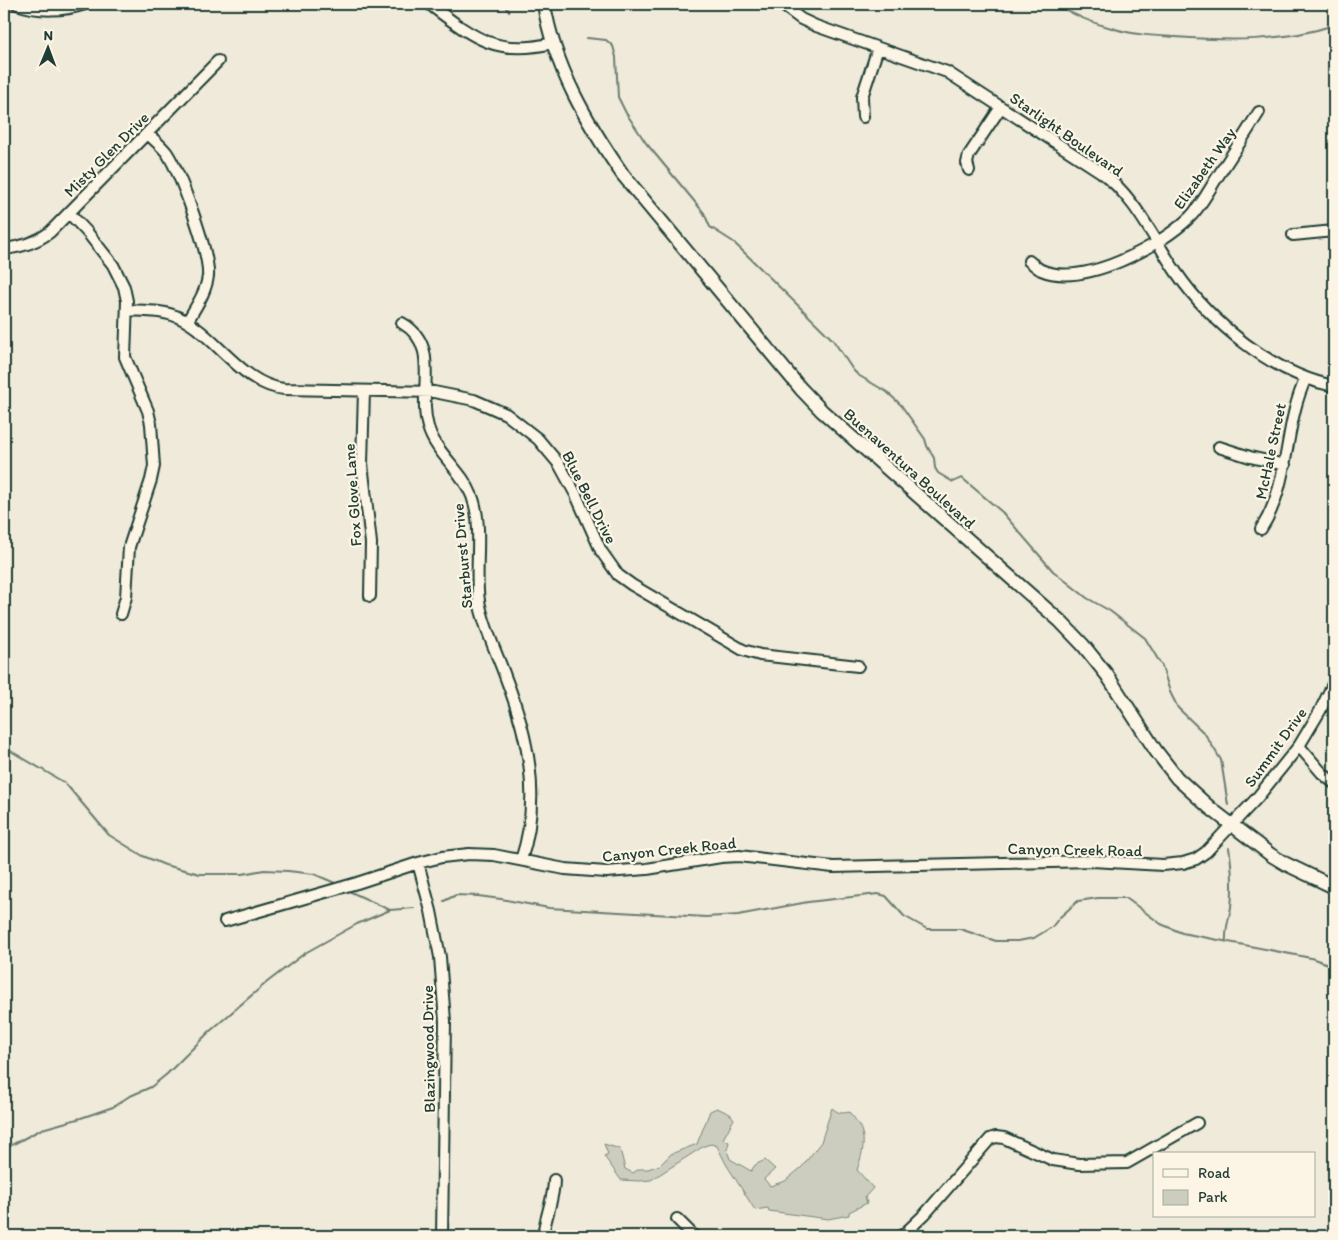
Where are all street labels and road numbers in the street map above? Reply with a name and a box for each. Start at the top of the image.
street label: Starlight Boulevard [1006,88,1127,181]
street label: Misty Glen Drive [60,108,153,201]
street label: Elizabeth Way [1169,123,1240,213]
street label: McHale Street [1251,401,1290,501]
street label: Buenaventura Boulevard [840,404,980,533]
street label: Fox Glove Lane [339,443,366,547]
street label: Blue Bell Drive [558,448,621,547]
street label: Starburst Drive [448,503,477,609]
street label: Summit Drive [1240,704,1311,791]
street label: Canyon Creek Road [601,833,737,866]
street label: Canyon Creek Road [1008,839,1143,860]
street label: Blazingwood Drive [418,985,439,1113]

